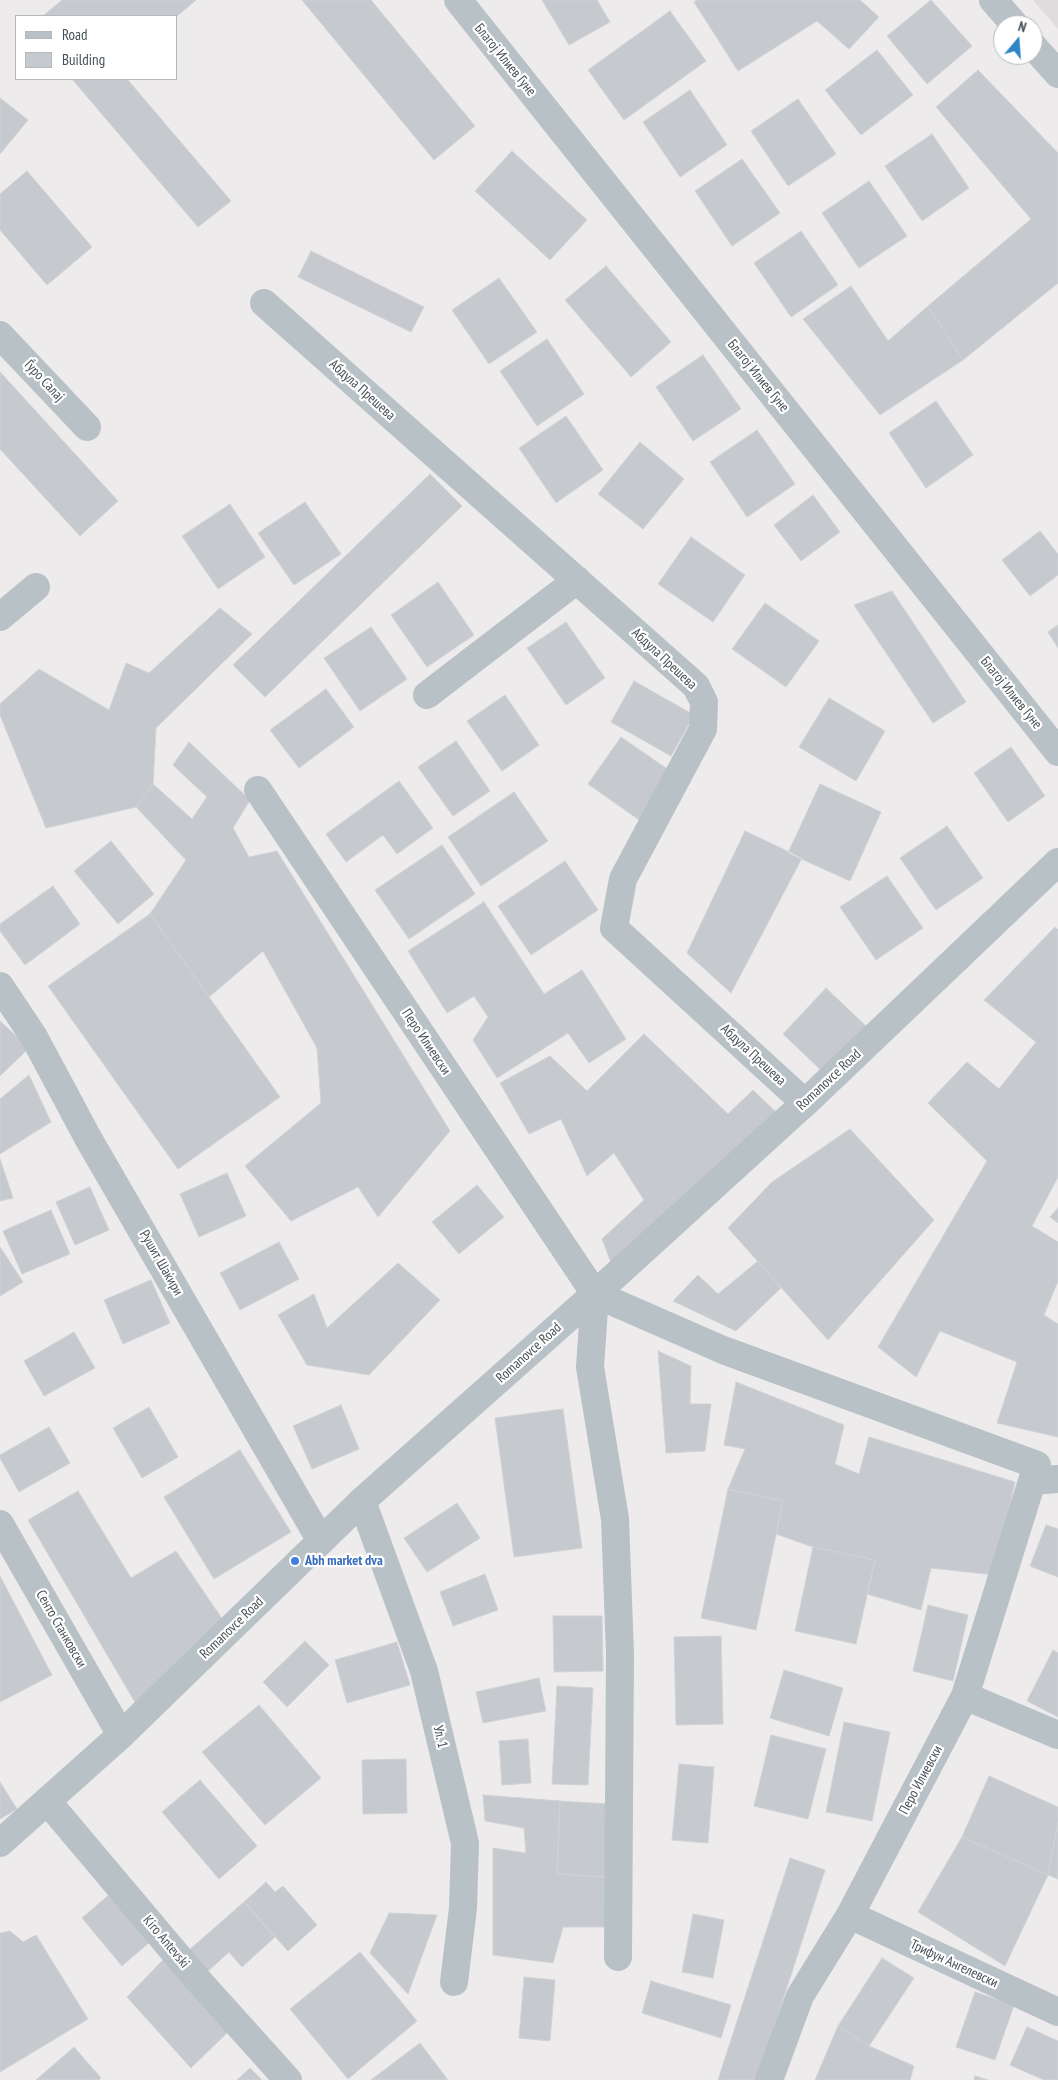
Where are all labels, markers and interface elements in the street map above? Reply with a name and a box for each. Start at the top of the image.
legend [15,15,178,80]
north arrow [993,15,1043,65]
text: N [1016,17,1029,36]
street label: Благој Илиев Гуне [471,20,539,100]
text: Road [62,25,88,44]
text: Building [62,50,105,69]
street label: Благој Илиев Гуне [724,336,792,416]
street label: Абдула Прешева [326,356,398,424]
street label: Ѓуро Салај [21,357,67,405]
street label: Абдула Прешева [628,625,700,693]
street label: Благој Илиев Гуне [977,653,1045,733]
street label: Перо Илиевски [398,1006,454,1078]
street label: Абдула Прешева [717,1021,789,1089]
street label: Romanovce Road [793,1046,865,1114]
street label: Рушит Шаќири [136,1227,186,1299]
street label: Romanovce Road [493,1319,565,1387]
place label: Abh market dva [305,1553,383,1569]
marker: Abh market dva [289,1555,301,1567]
street label: Сенто Станковски [32,1587,90,1671]
street label: Romanovce Road [197,1594,267,1662]
street label: Ул. 1 [429,1724,451,1750]
street label: Перо Илиевски [896,1743,946,1817]
street label: Kiro Antevski [139,1912,193,1972]
street label: Трифун Ангелевски [907,1936,1001,1992]

